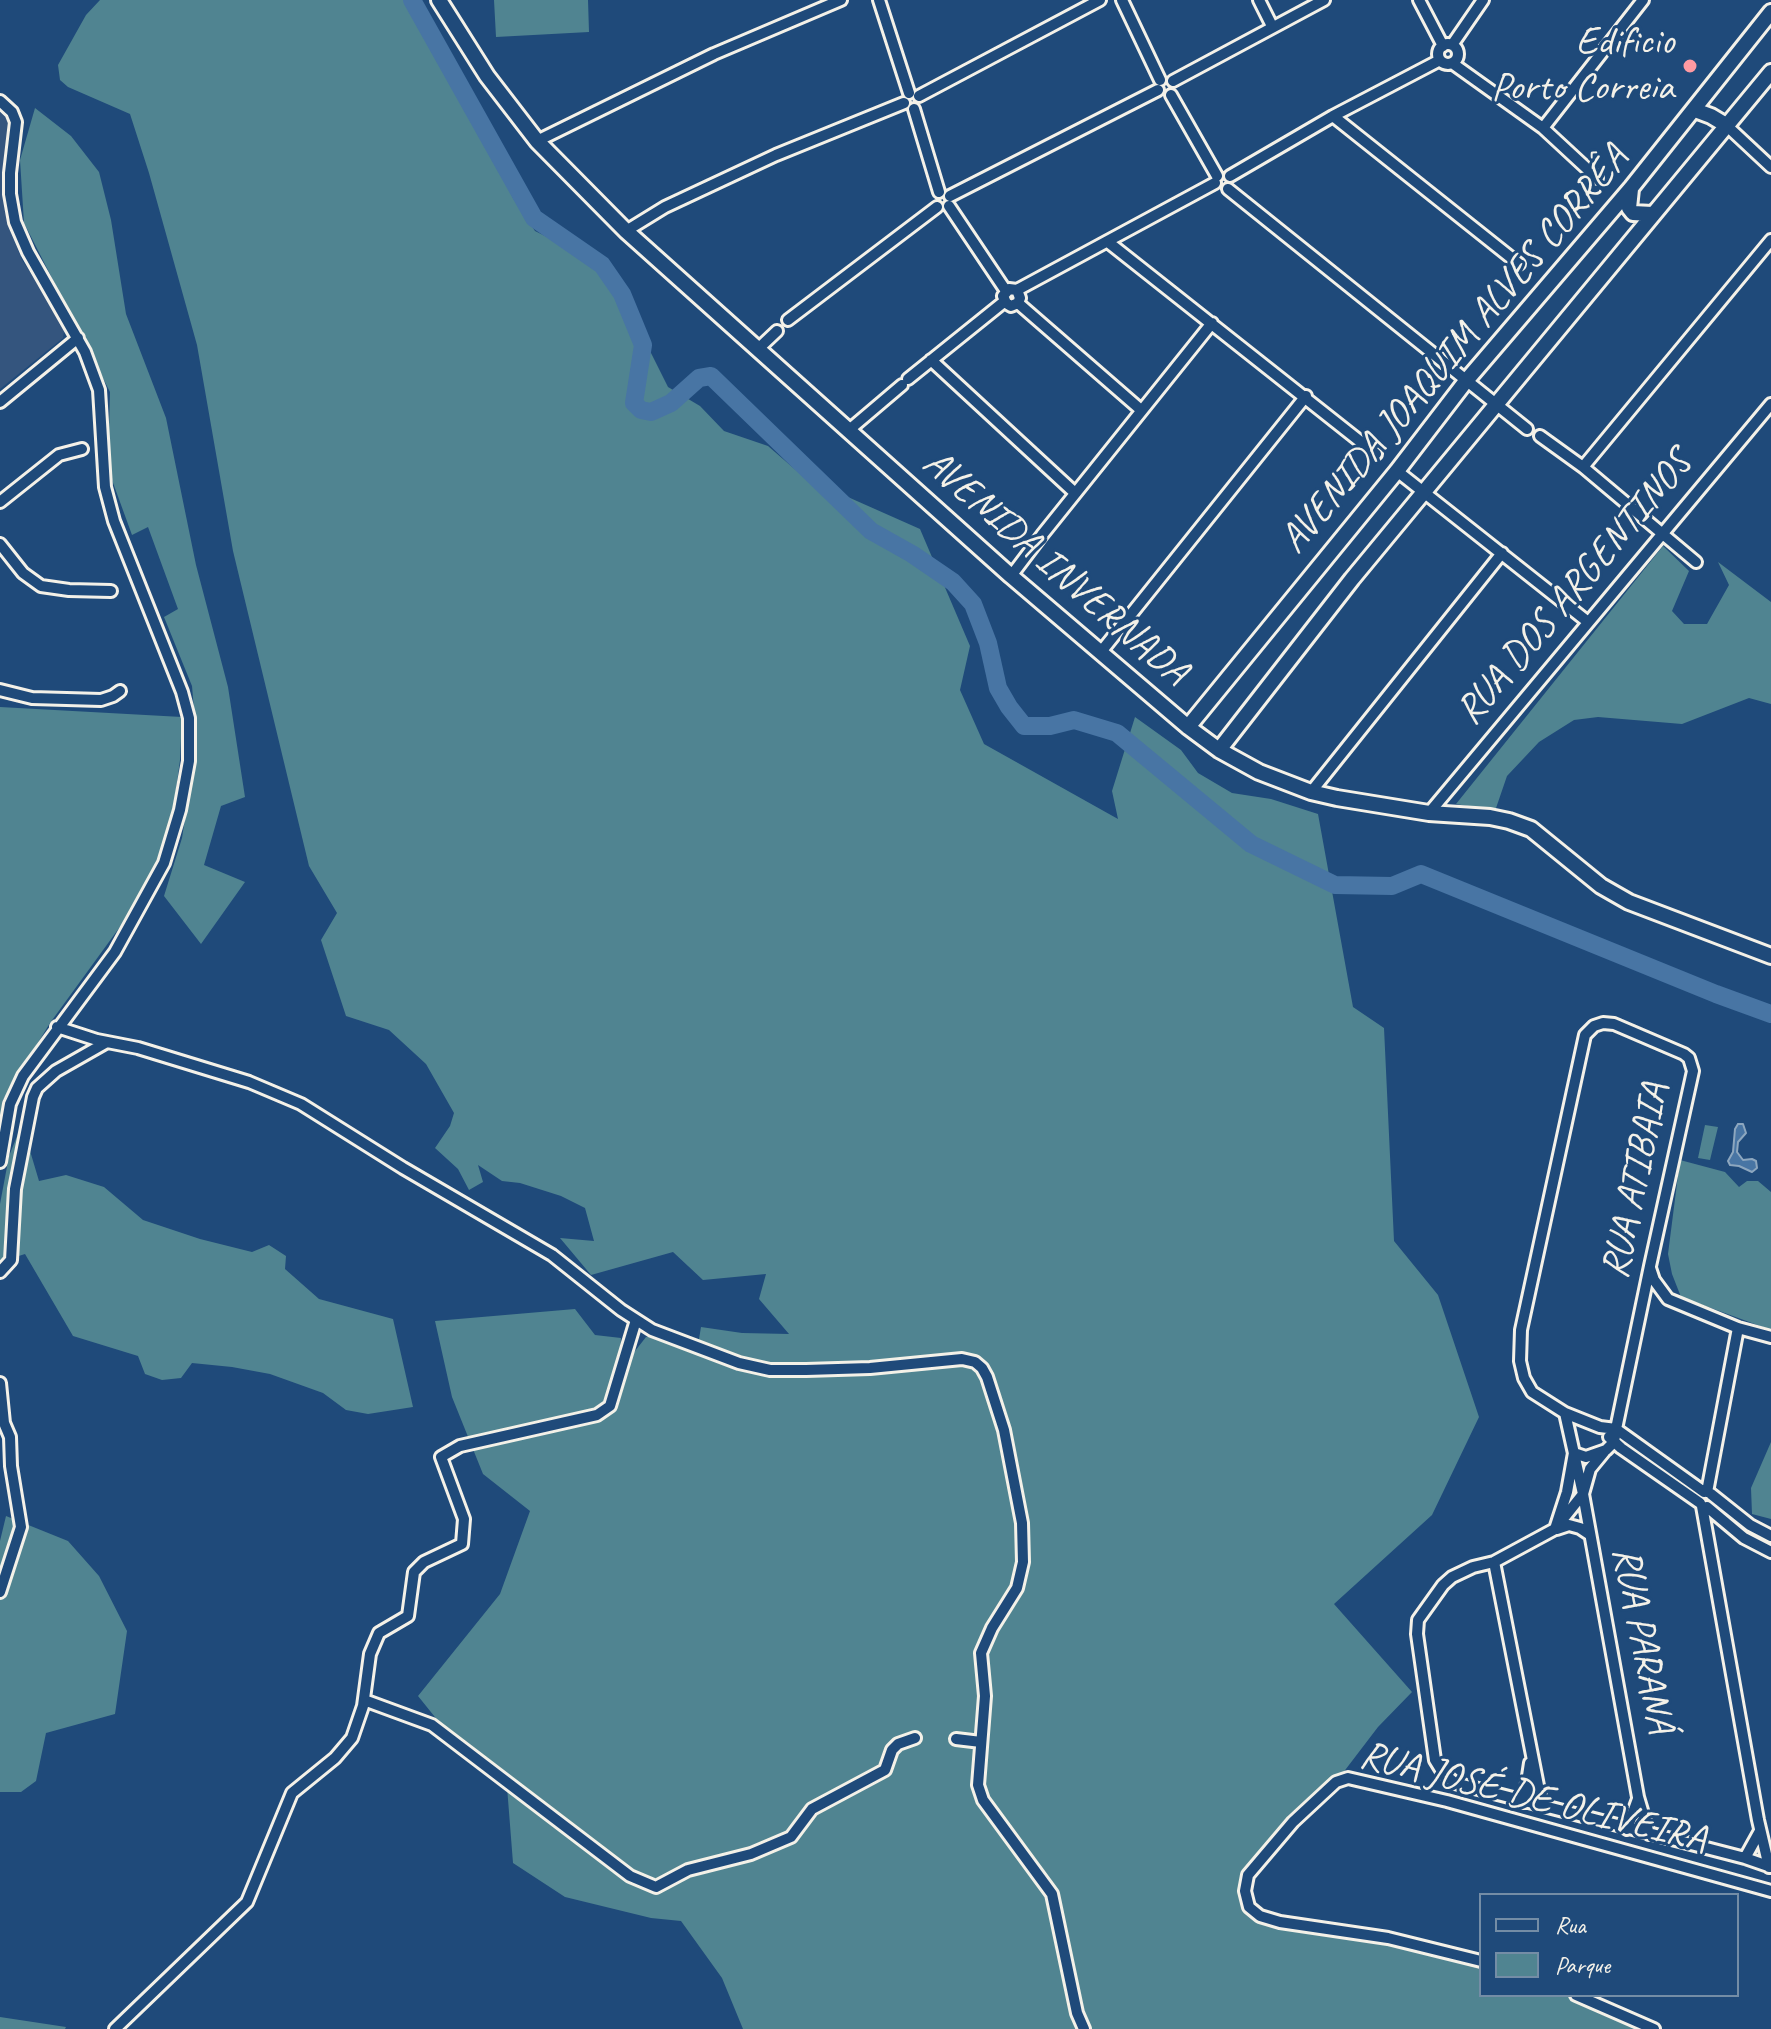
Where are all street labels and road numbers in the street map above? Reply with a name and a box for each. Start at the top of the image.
street label: AVENIDA JOAQUIM ALVES CORRÊA [1270,137,1640,563]
street label: AVENIDA INVERNADA [912,440,1198,696]
street label: RUA DOS ARGENTINOS [1446,441,1704,735]
street label: RUA ATIBAIA [1592,1079,1680,1283]
street label: RUA PARANÁ [1600,1543,1684,1737]
street label: RUA JOSÉ DE OLIVEIRA [1355,1732,1711,1864]

